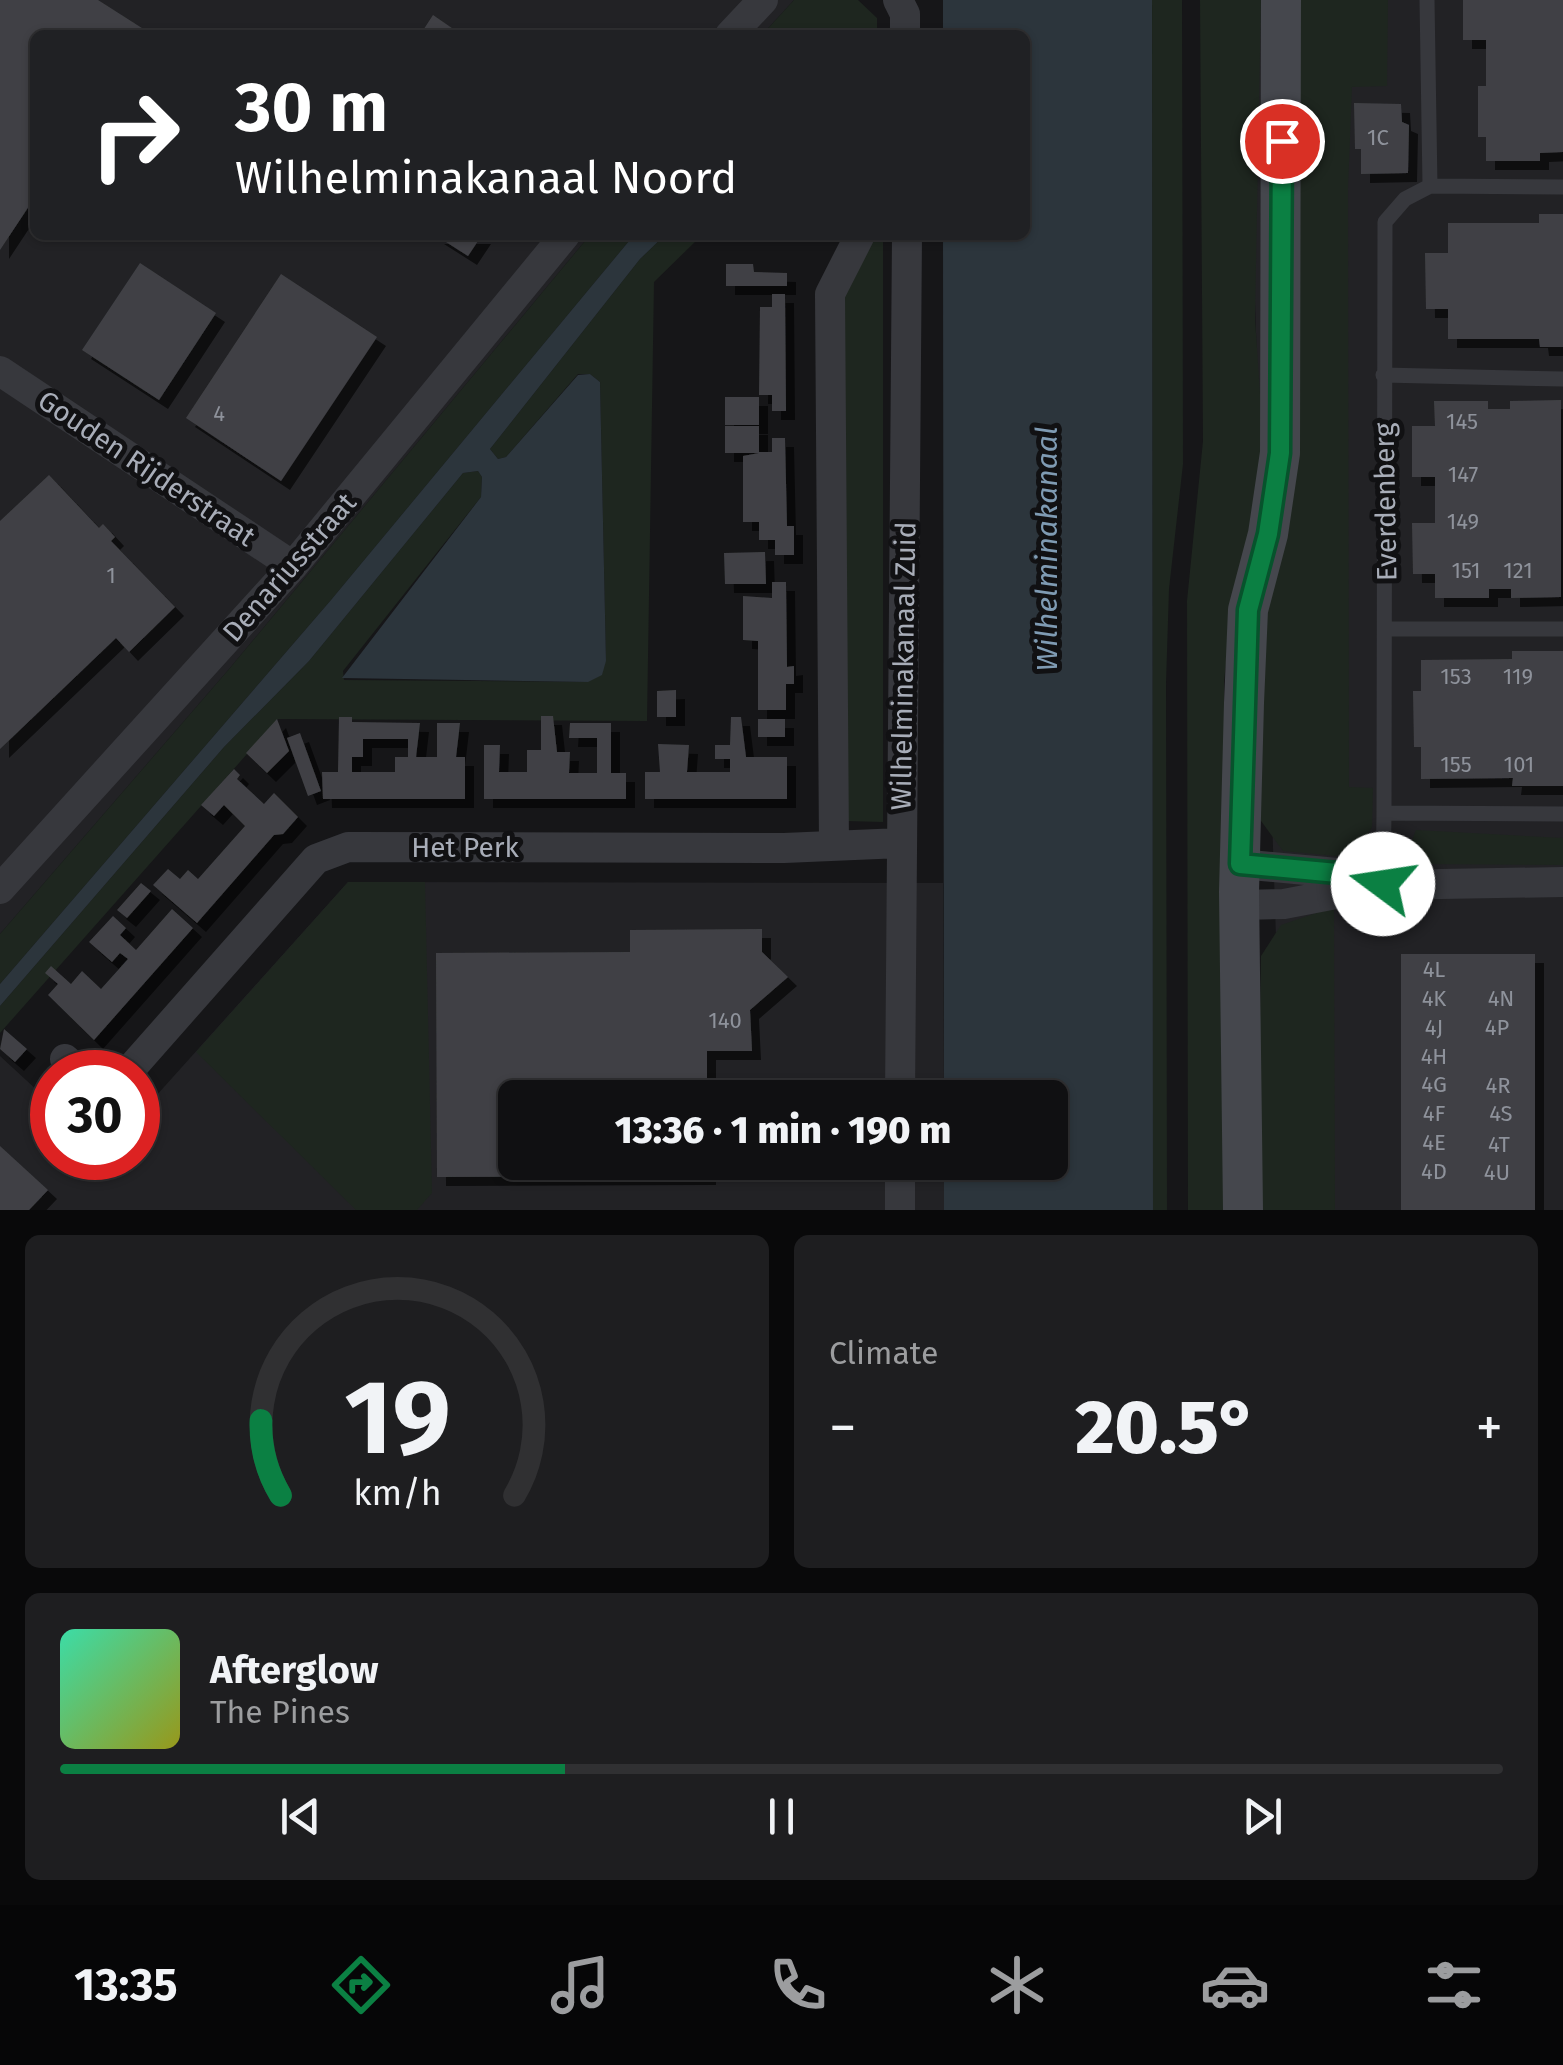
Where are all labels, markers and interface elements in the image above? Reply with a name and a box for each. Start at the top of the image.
text: 30 m [235,66,388,150]
icon: right [70,70,200,200]
pin [1240,99,1325,184]
icon: arrive [1255,114,1310,169]
house number: 1C [1367,124,1389,151]
text: Wilhelminakanaal Noord [235,151,737,205]
street label: Gouden Rijderstraat [32,384,262,554]
house number: 4 [213,400,225,427]
house number: 145 [1446,408,1478,435]
street label: Everdenberg [1368,422,1403,582]
water label: Wilhelminakanaal [1029,426,1065,672]
house number: 147 [1448,461,1478,488]
street label: Denariusstraat [216,486,363,648]
house number: 149 [1447,508,1479,535]
street label: Wilhelminakanaal Zuid [884,521,923,811]
house number: 151 [1452,557,1480,584]
house number: 121 [1503,557,1533,584]
house number: 1 [106,562,116,589]
house number: 153 [1440,663,1472,690]
house number: 119 [1503,663,1533,690]
house number: 155 [1440,751,1472,778]
house number: 101 [1504,751,1534,778]
street label: Het Perk [411,831,519,864]
position arrow [1331,832,1435,936]
house number: 4L [1423,956,1445,983]
house number: 4K [1422,985,1446,1012]
house number: 4N [1488,985,1514,1012]
house number: 140 [708,1007,742,1034]
house number: 4J [1425,1014,1443,1041]
house number: 4P [1485,1014,1509,1041]
house number: 4H [1421,1043,1447,1070]
speed limit sign: 30 [30,1050,160,1180]
house number: 4G [1421,1071,1447,1098]
house number: 4R [1485,1072,1511,1099]
house number: 4F [1423,1100,1445,1127]
house number: 4S [1489,1100,1513,1127]
text: 13:36 · 1 min · 190 m [615,1107,951,1153]
house number: 4E [1422,1129,1446,1156]
house number: 4T [1488,1131,1511,1158]
house number: 4D [1421,1158,1447,1185]
house number: 4U [1484,1159,1510,1186]
text: Climate [829,1334,938,1372]
text: 19 [344,1356,450,1481]
text: 20.5° [1075,1383,1257,1473]
text: − [829,1395,857,1461]
text: + [1476,1395,1503,1461]
text: km/h [353,1472,441,1514]
text: Afterglow [210,1647,378,1693]
text: The Pines [210,1693,350,1731]
icon: previous [273,1789,328,1844]
icon: pause [754,1789,809,1844]
icon: next [1235,1789,1290,1844]
icon: directions [326,1950,396,2020]
icon: music [545,1950,615,2020]
icon: phone [763,1950,833,2020]
icon: climate [982,1950,1052,2020]
icon: car [1200,1950,1270,2020]
icon: filters [1419,1950,1489,2020]
text: 13:35 [74,1958,178,2012]

